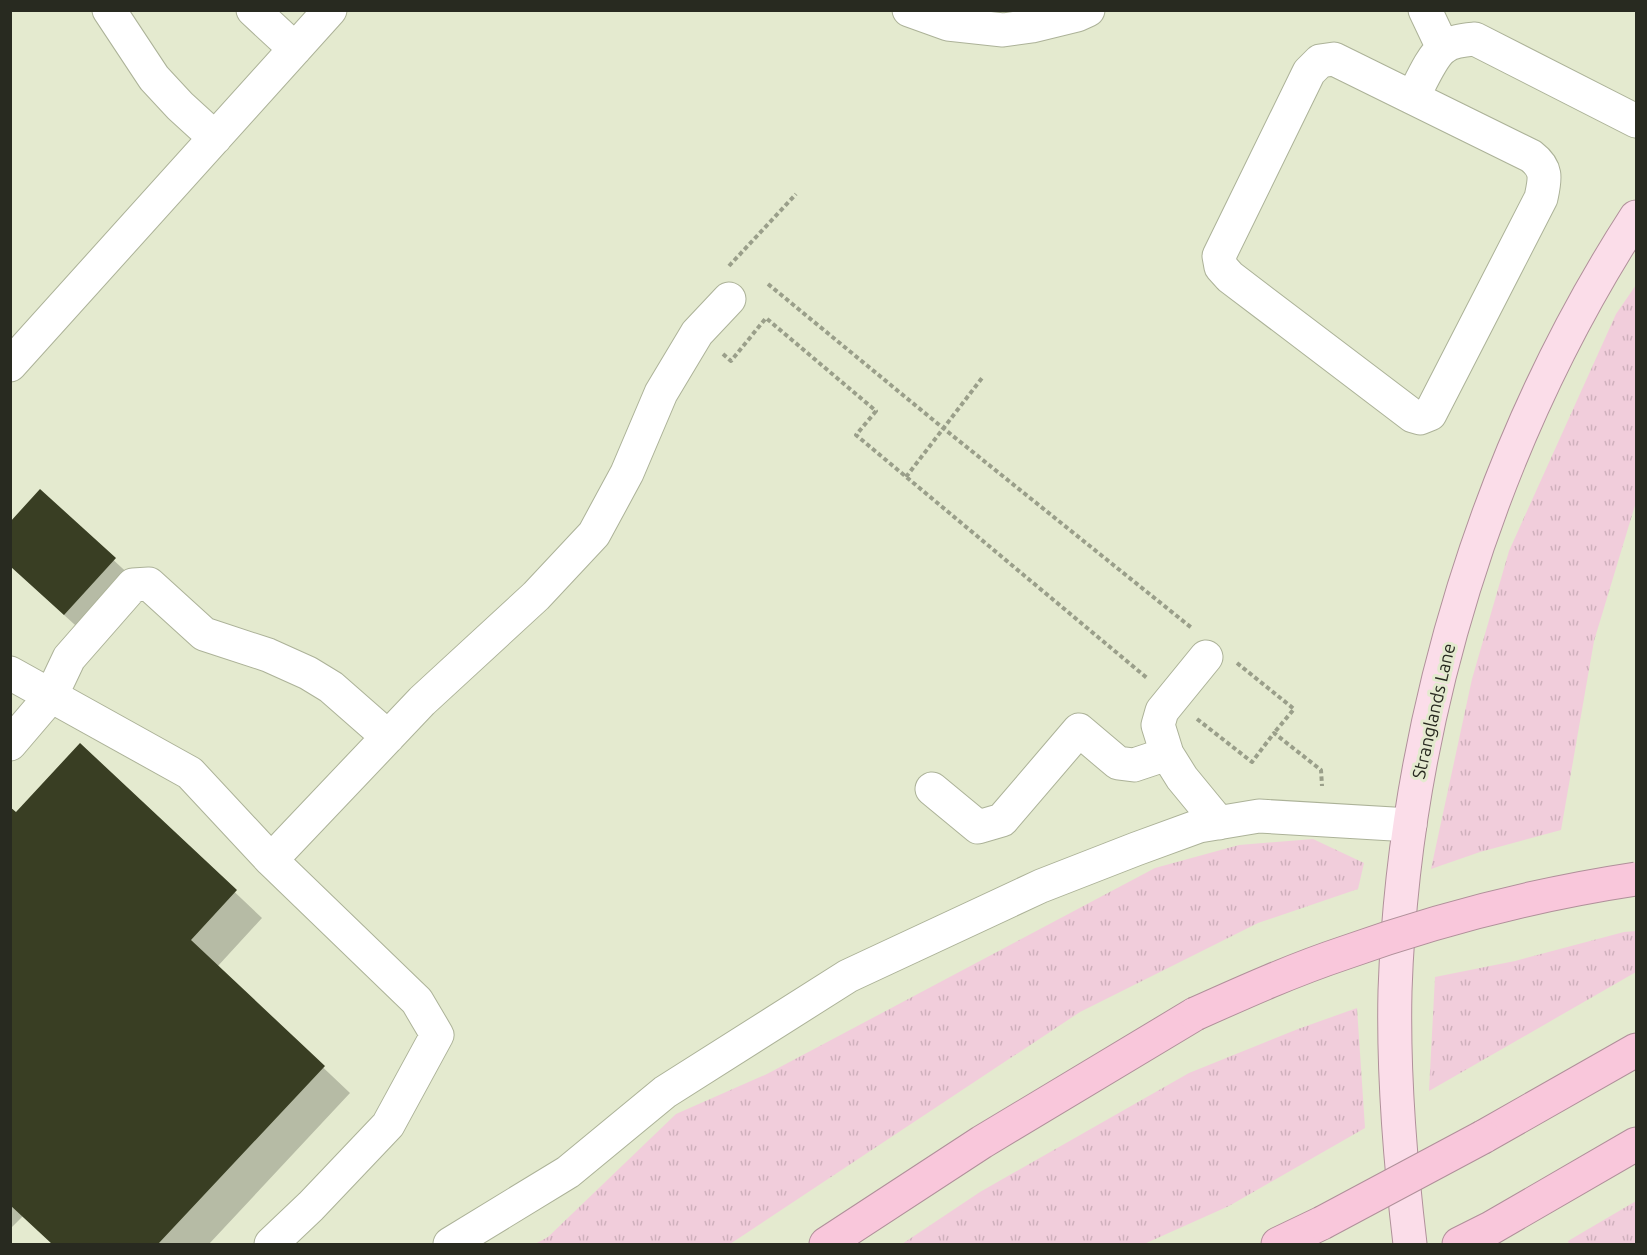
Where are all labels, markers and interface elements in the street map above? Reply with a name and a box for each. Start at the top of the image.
street label: Stranglands Lane [1408,641,1458,781]

